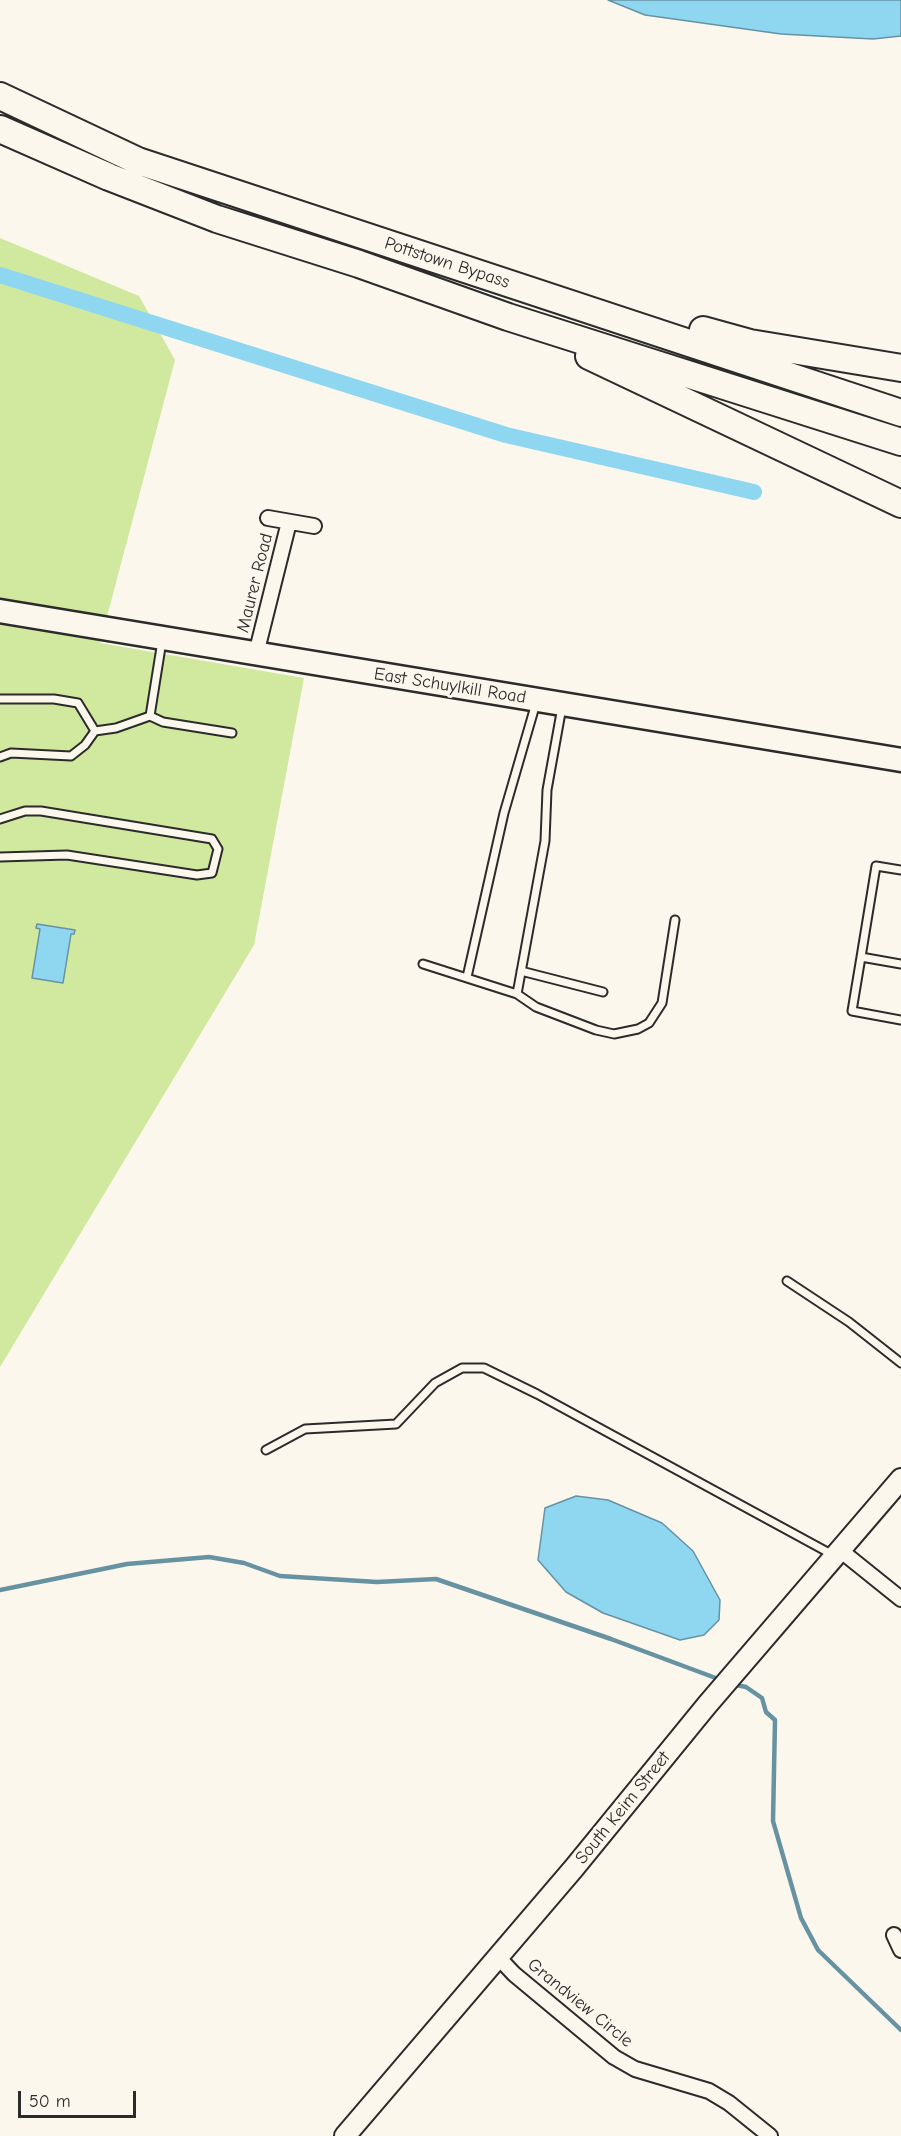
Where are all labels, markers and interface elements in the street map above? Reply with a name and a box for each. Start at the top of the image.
street label: Pottstown Bypass [382,233,512,293]
street label: Maurer Road [232,531,278,635]
street label: East Schuylkill Road [372,663,528,709]
street label: South Keim Street [571,1747,675,1869]
street label: Grandview Circle [523,1954,637,2052]
scale bar [21,2079,140,2117]
text: 50 m [29,2091,71,2112]

